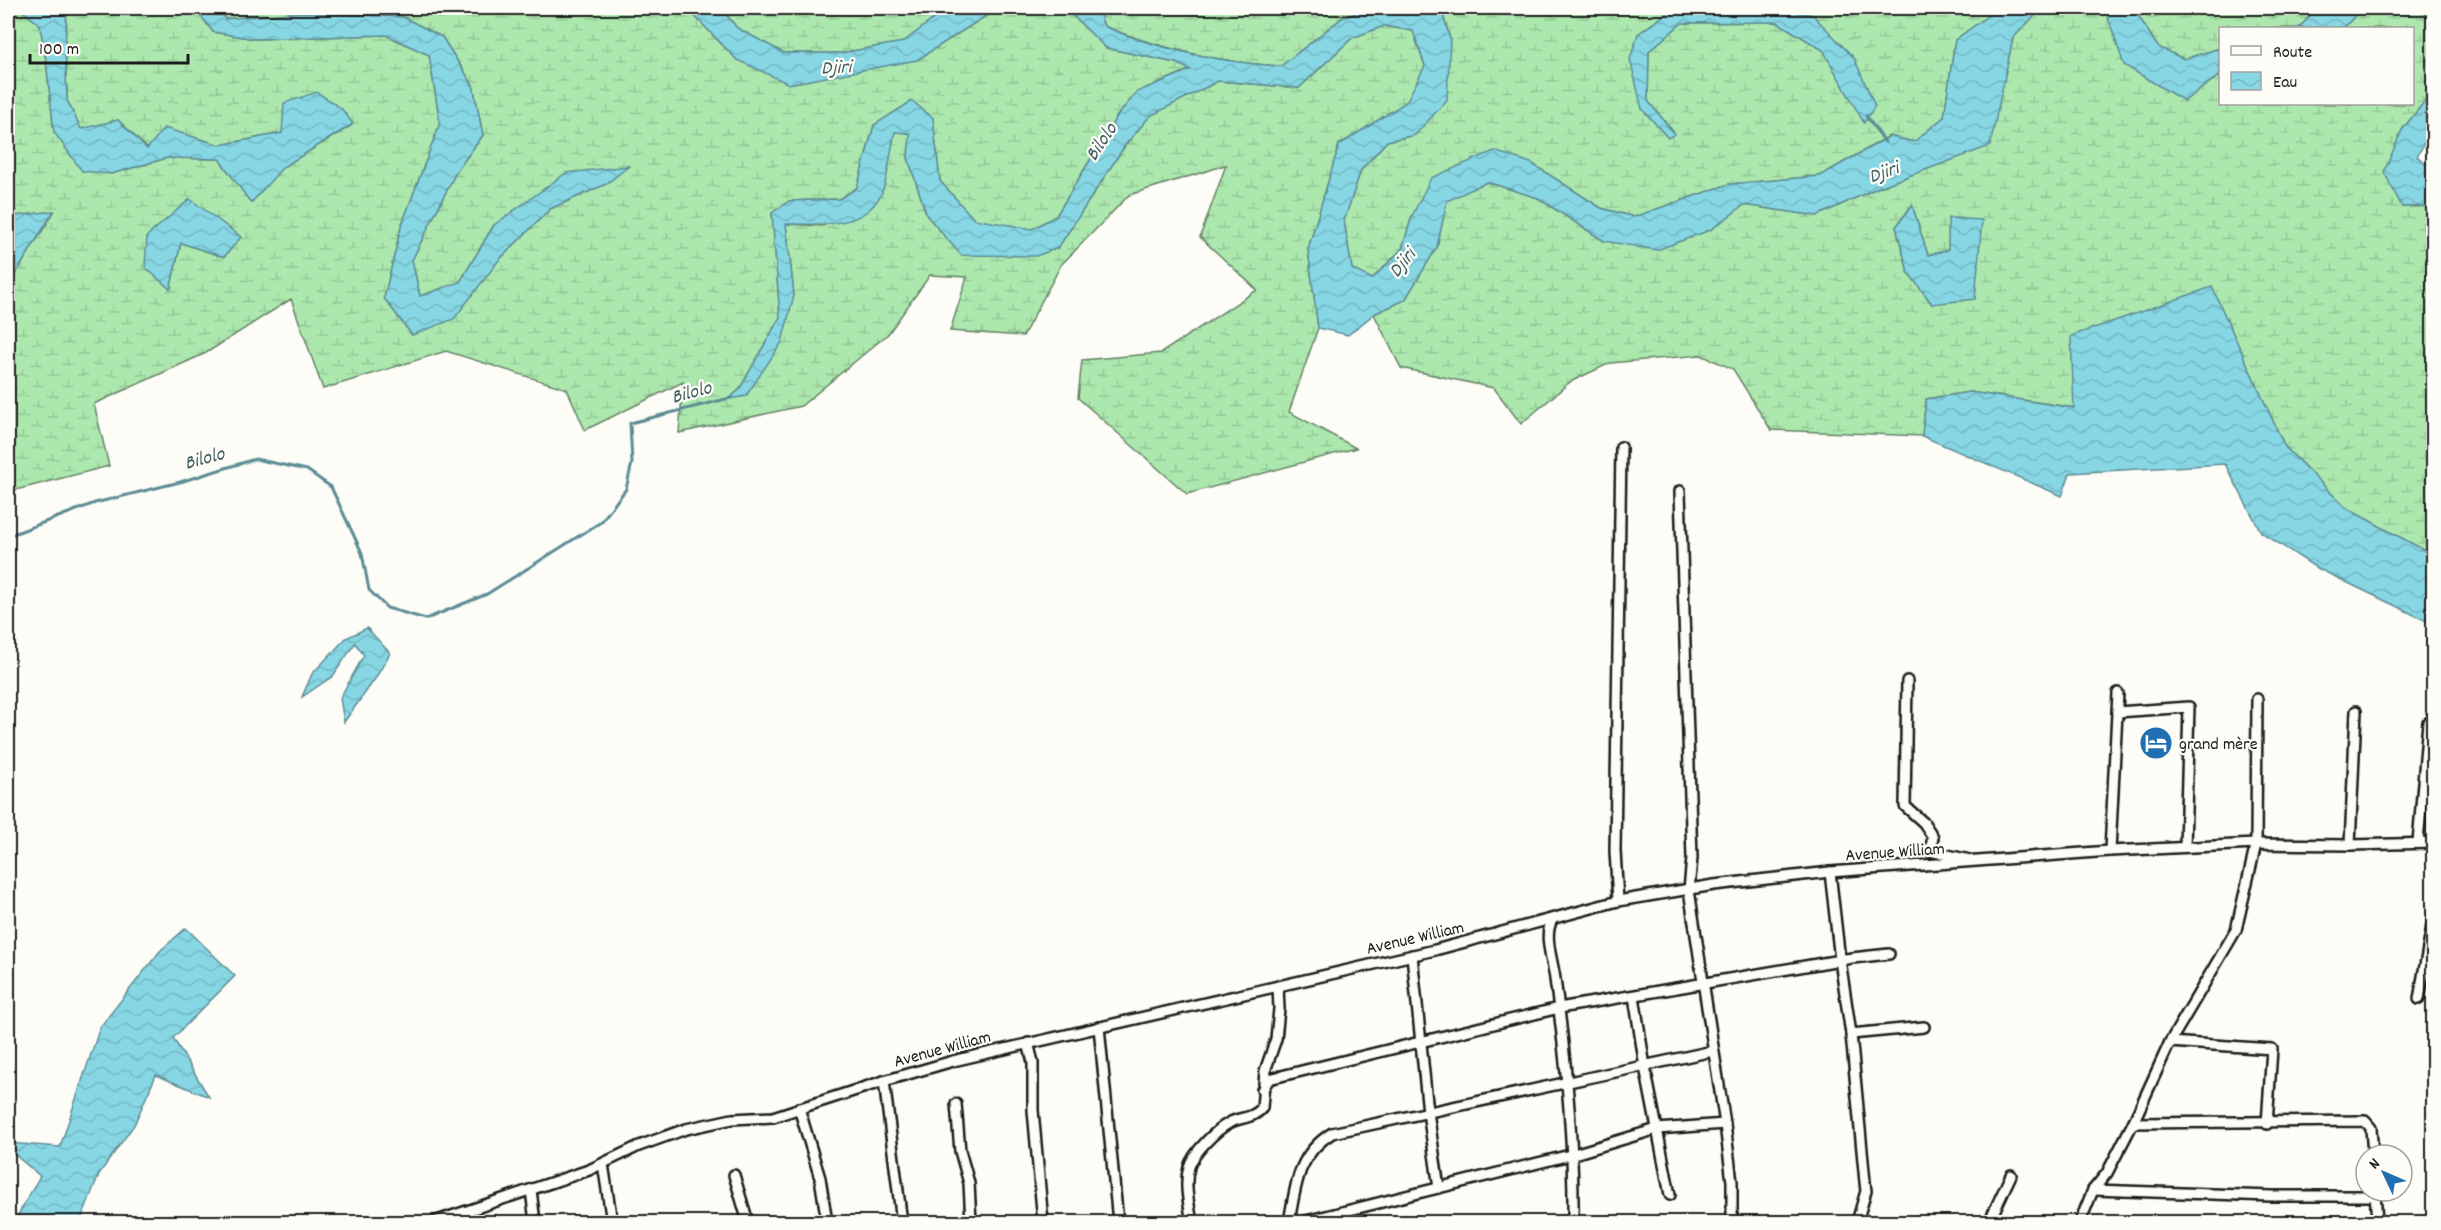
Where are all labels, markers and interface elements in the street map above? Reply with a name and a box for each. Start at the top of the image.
scale bar [30,27,188,65]
legend [2219,27,2414,105]
text: 100 m [39,38,79,63]
text: Route [2273,41,2312,66]
water label: Djiri [820,54,855,84]
text: Eau [2273,71,2297,96]
water label: Bilolo [1080,117,1126,167]
water label: Djiri [1865,154,1906,192]
water label: Djiri [1383,241,1426,284]
water label: Bilolo [669,375,716,413]
water label: Bilolo [182,441,229,479]
hotel icon: grand mère [2138,725,2174,761]
place label: grand mère [2179,733,2258,758]
street label: Avenue William [1845,838,1946,869]
street label: Avenue William [1364,916,1467,963]
street label: Avenue William [891,1025,994,1075]
north arrow [2354,1143,2414,1203]
text: N [2364,1153,2386,1175]

